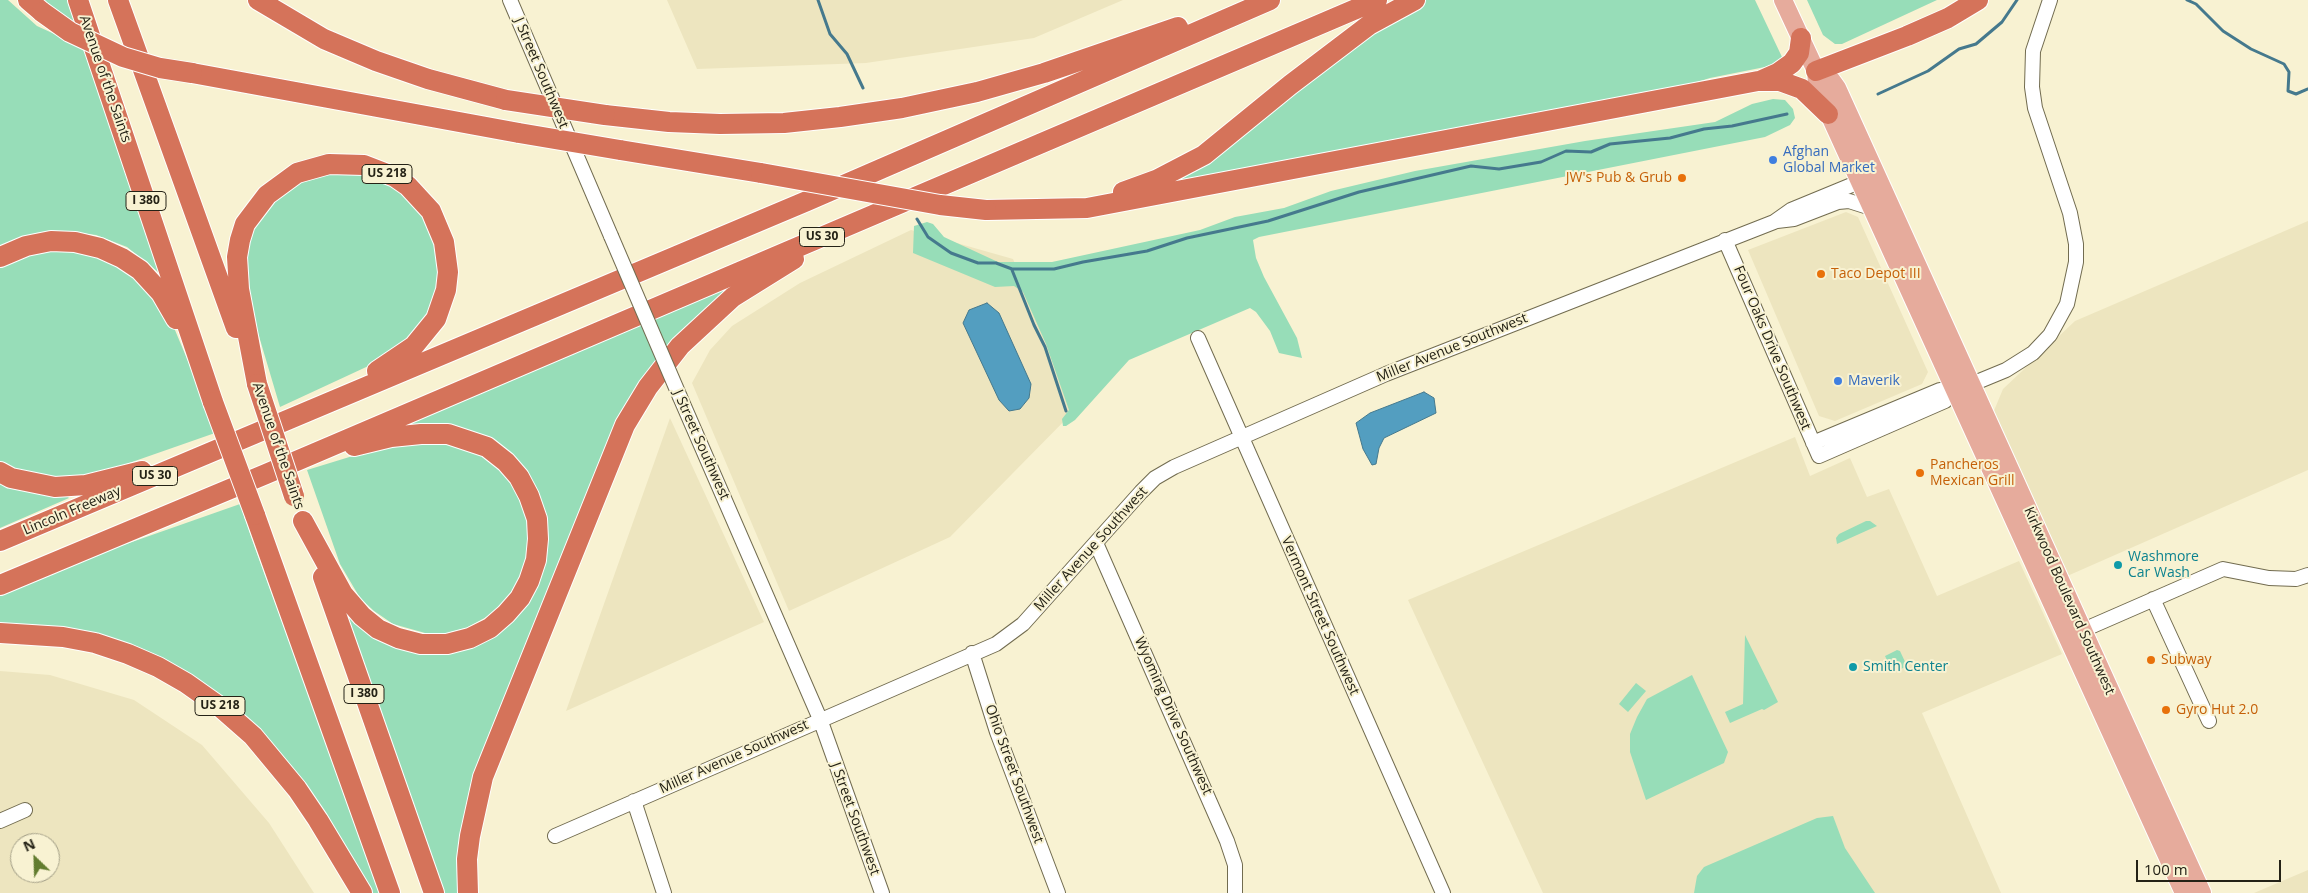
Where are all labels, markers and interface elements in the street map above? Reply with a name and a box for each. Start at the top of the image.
street label: Avenue of the Saints [75,13,135,145]
street label: J Street Southwest [510,15,572,131]
place label: Afghan Global Market [1783,144,1875,176]
marker: Afghan Global Market [1767,154,1779,166]
road number: US 218 [362,164,412,183]
place label: JW's Pub & Grub [1566,170,1672,186]
marker: JW's Pub & Grub [1676,172,1688,184]
road number: I 380 [126,192,166,210]
road number: US 30 [800,228,844,246]
street label: Four Oaks Drive Southwest [1730,264,1814,432]
place label: Taco Depot III [1831,266,1921,282]
marker: Taco Depot III [1815,268,1827,280]
street label: Miller Avenue Southwest [1374,310,1530,386]
place label: Maverik [1848,373,1900,389]
marker: Maverik [1832,375,1844,387]
street label: Avenue of the Saints [248,380,308,512]
street label: J Street Southwest [669,387,733,503]
place label: Pancheros Mexican Grill [1930,457,2015,490]
road number: US 30 [132,466,178,486]
marker: Pancheros Mexican Grill [1914,467,1926,479]
street label: Lincoln Freeway [21,483,123,539]
street label: Miller Avenue Southwest [1031,483,1151,615]
street label: Kirkwood Boulevard Southwest [2020,504,2118,698]
street label: Vermont Street Southwest [1277,534,1363,698]
place label: Washmore Car Wash [2128,549,2199,582]
marker: Washmore Car Wash [2112,559,2124,571]
street label: Wyoming Drive Southwest [1131,634,1215,798]
place label: Subway [2161,652,2211,668]
marker: Subway [2145,654,2157,666]
place label: Smith Center [1863,659,1948,675]
marker: Smith Center [1847,661,1859,673]
road number: I 380 [344,684,384,704]
road number: US 218 [195,696,245,716]
street label: Ohio Street Southwest [981,702,1047,846]
place label: Gyro Hut 2.0 [2176,702,2258,718]
marker: Gyro Hut 2.0 [2160,704,2172,716]
street label: Miller Avenue Southwest [657,716,811,798]
street label: J Street Southwest [827,760,883,878]
north arrow [10,833,60,883]
text: N [20,834,38,856]
scale bar [2138,850,2283,882]
text: 100 m [2144,859,2188,879]

